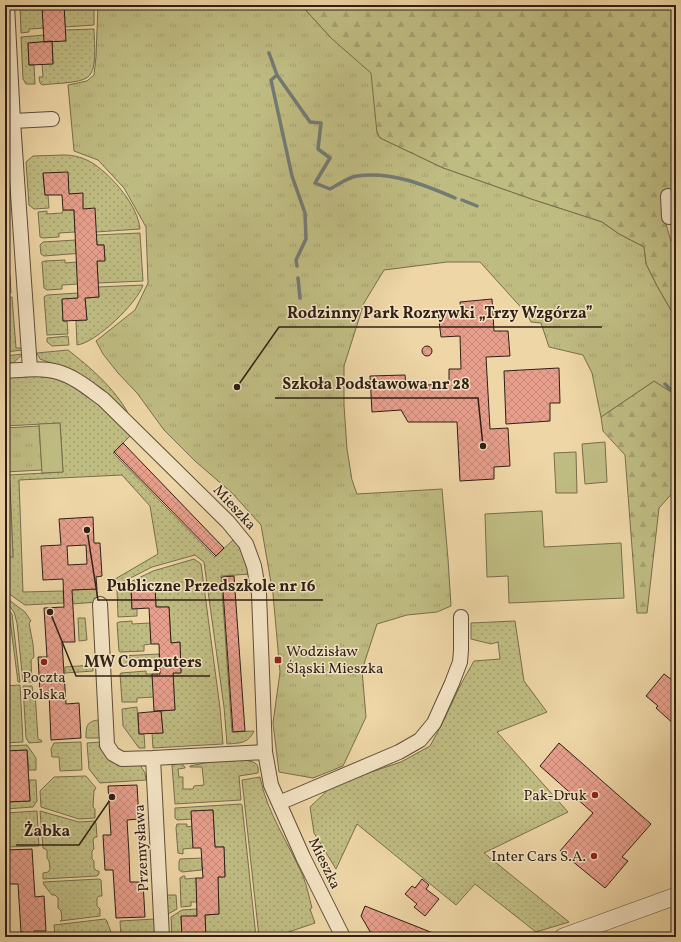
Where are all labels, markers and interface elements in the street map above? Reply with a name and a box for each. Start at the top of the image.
callout: Rodzinny Park Rozrywki „Trzy Wzgórza” [279,299,602,327]
text: Rodzinny Park Rozrywki „Trzy Wzgórza” [287,303,593,325]
callout: Szkoła Podstawowa nr 28 [275,370,478,398]
text: Szkoła Podstawowa nr 28 [282,374,470,396]
street label: Mieszka [207,481,260,535]
callout: Publiczne Przedszkole nr 16 [98,572,323,600]
text: Publiczne Przedszkole nr 16 [107,576,316,598]
place label: Wodzisław Śląski Mieszka [286,642,384,680]
callout: MW Computers [76,648,210,676]
text: MW Computers [84,652,202,674]
marker: Wodzisław Śląski Mieszka [273,655,283,665]
marker: Poczta Polska [39,657,49,667]
place label: Poczta Polska [22,668,66,706]
place label: Pak-Druk [524,786,587,807]
marker: Pak-Druk [590,790,600,800]
street label: Przemysława [130,804,155,892]
callout: Żabka [16,817,79,845]
text: Żabka [24,821,70,843]
street label: Mieszka [302,834,345,893]
place label: Inter Cars S.A. [491,847,586,868]
marker: Inter Cars S.A. [589,851,599,861]

